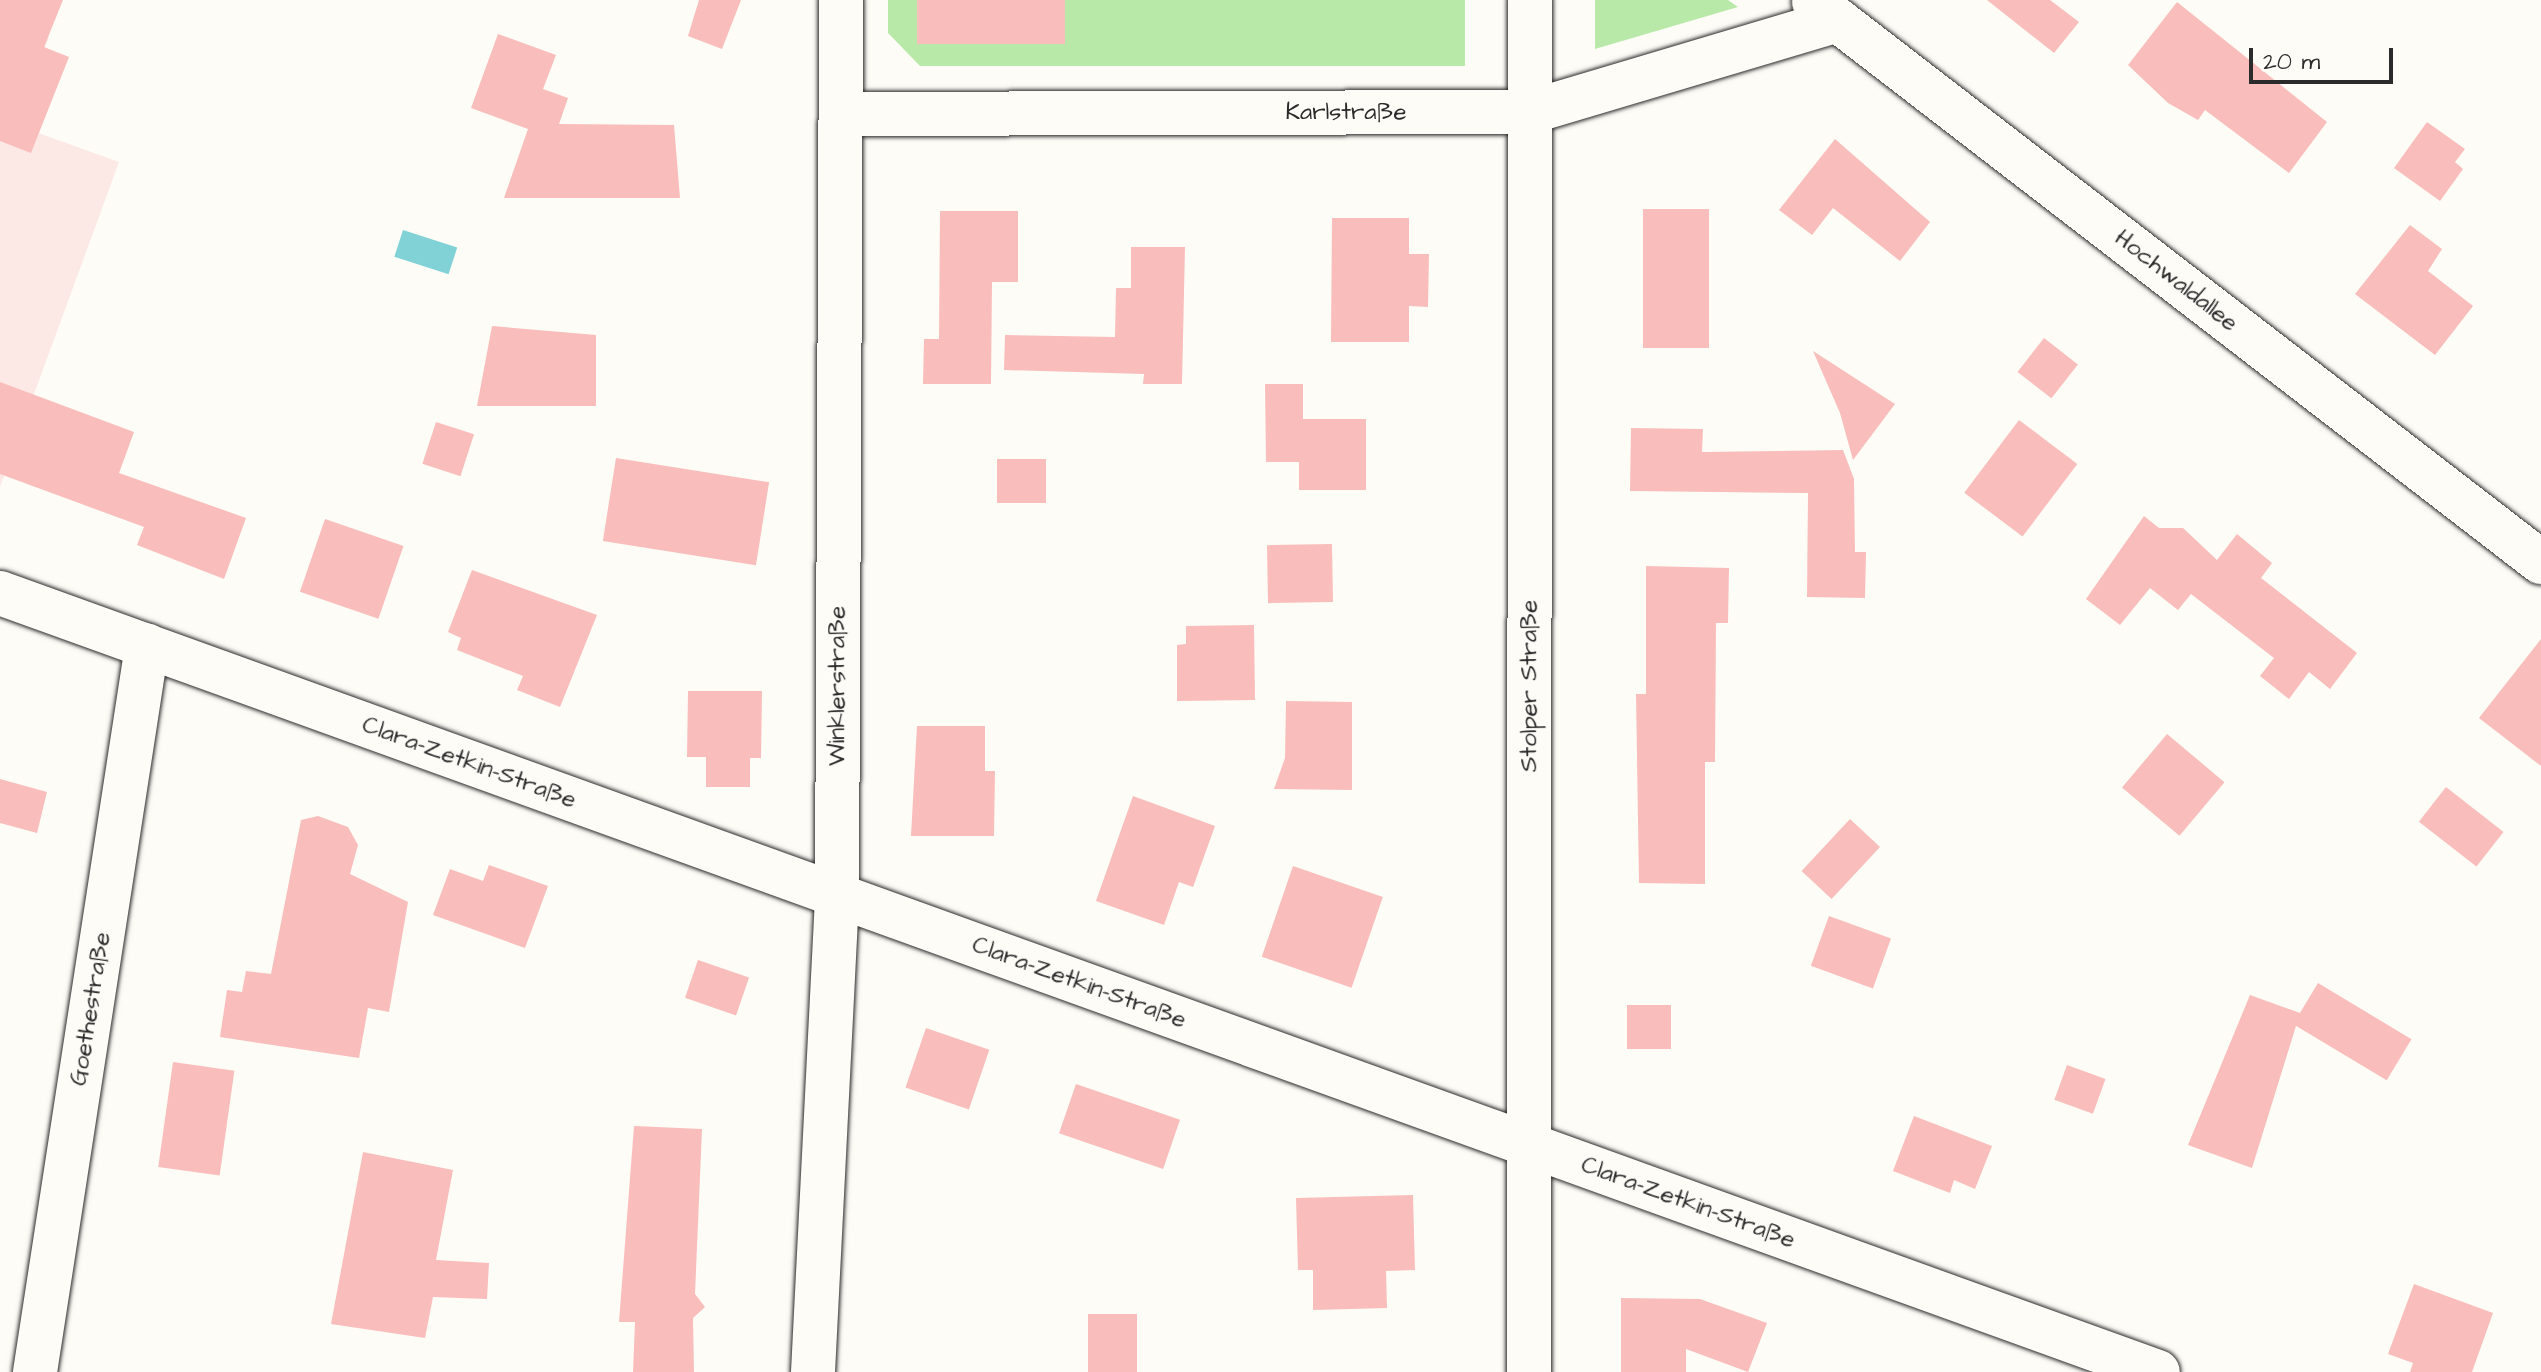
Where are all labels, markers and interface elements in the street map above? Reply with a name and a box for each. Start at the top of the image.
scale bar [2253,32,2397,82]
text: 20 m [2263,45,2320,79]
street label: Karlstraße [1285,99,1407,127]
street label: Hochwaldallee [2109,224,2243,338]
street label: Stolper Straße [1516,600,1544,772]
street label: Winklerstraße [824,606,852,766]
street label: Clara-Zetkin-Straße [358,711,580,815]
street label: Goethestraße [65,930,117,1088]
street label: Clara-Zetkin-Straße [968,931,1190,1035]
street label: Clara-Zetkin-Straße [1577,1151,1799,1255]

